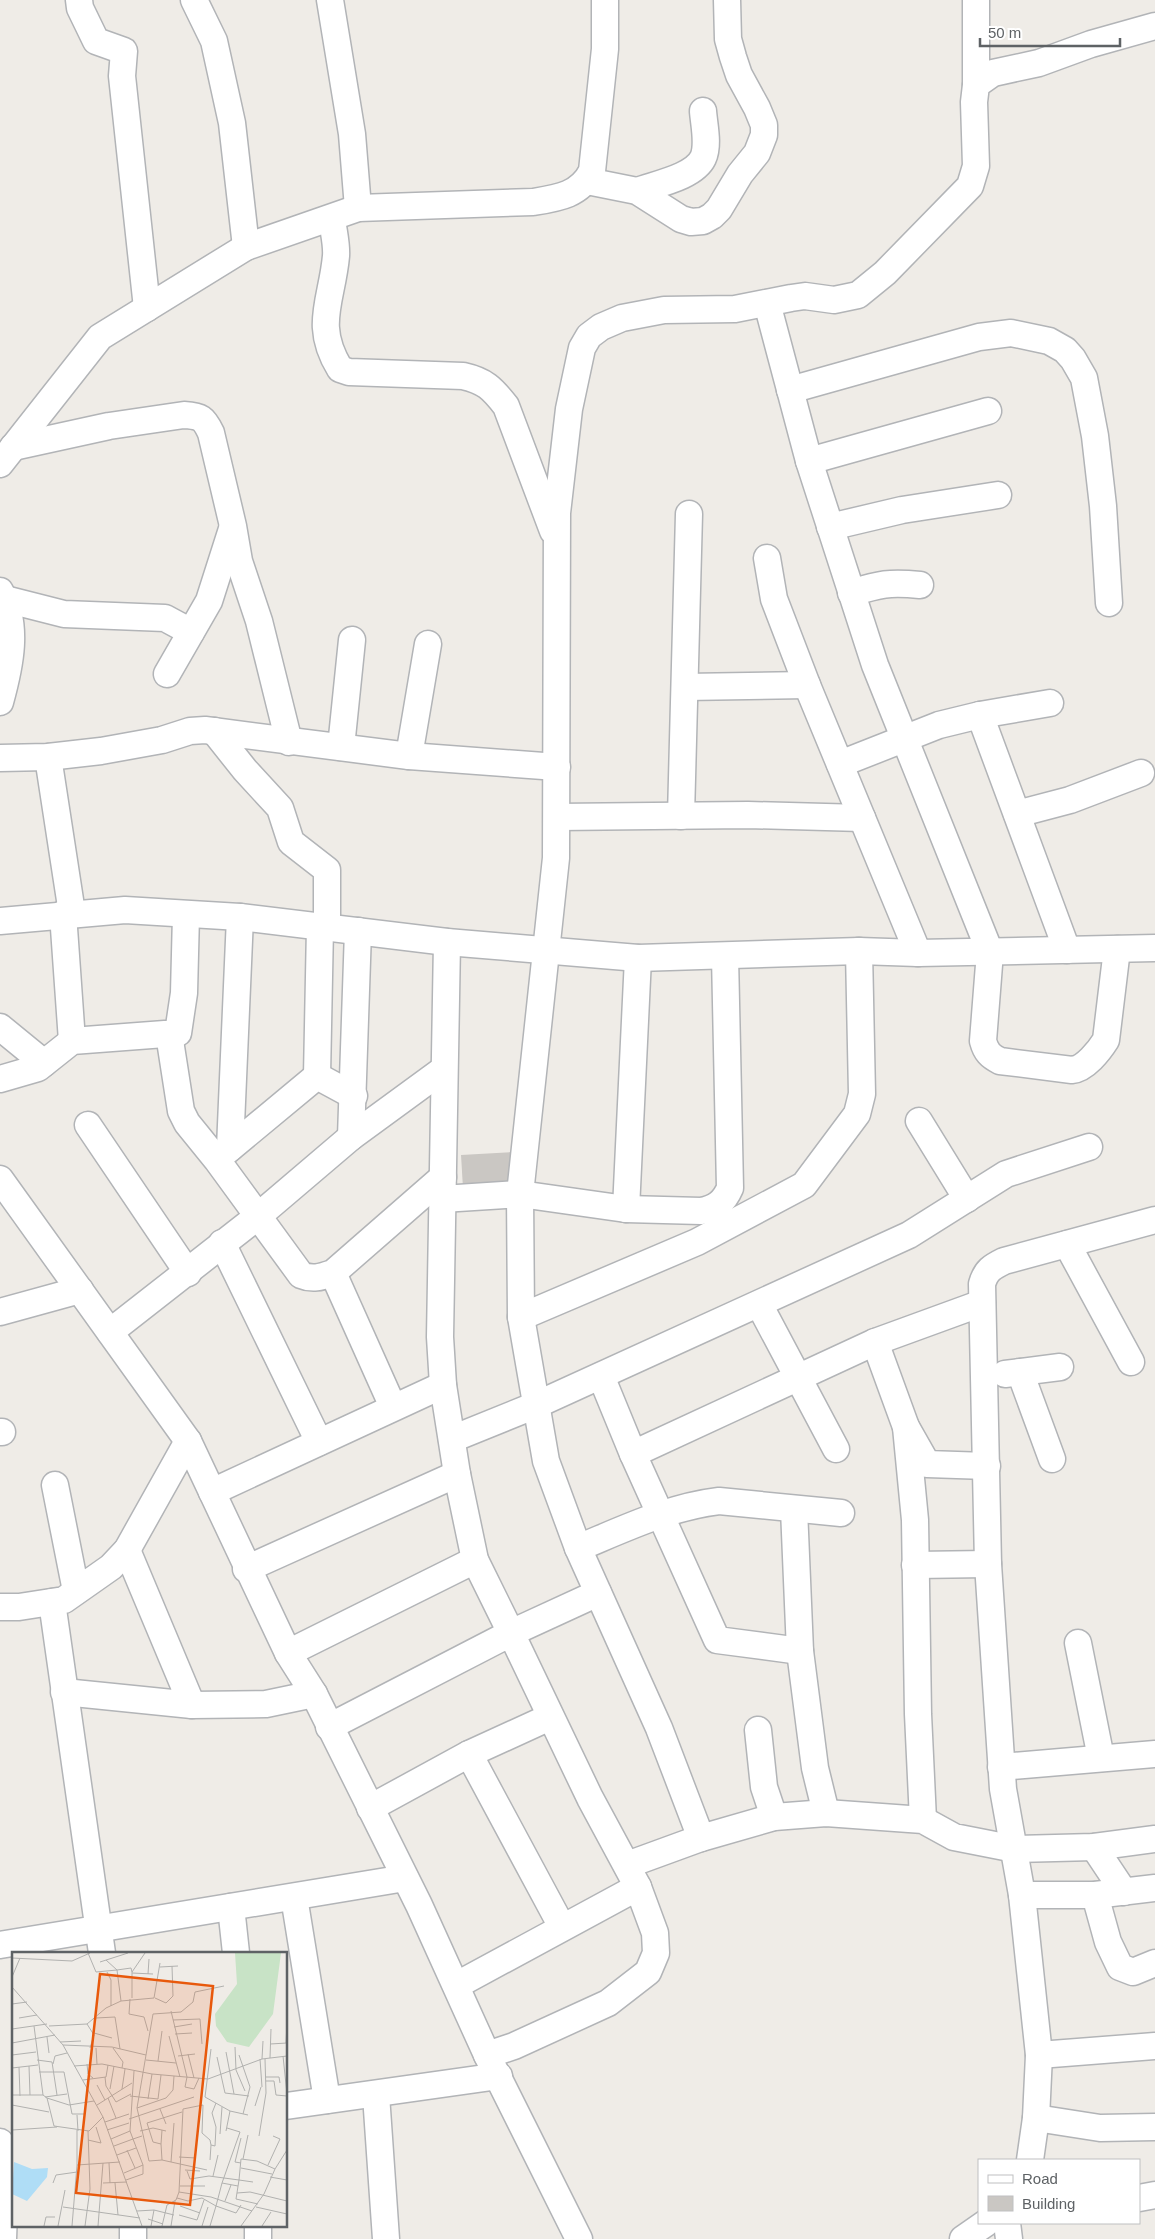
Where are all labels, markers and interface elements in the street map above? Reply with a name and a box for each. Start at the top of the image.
scale bar [980,15,1120,47]
text: 50 m [988,24,1021,41]
inset map [12,1952,288,2226]
legend [978,2159,1140,2224]
text: Road [1022,2170,1058,2187]
text: Building [1022,2195,1075,2212]

